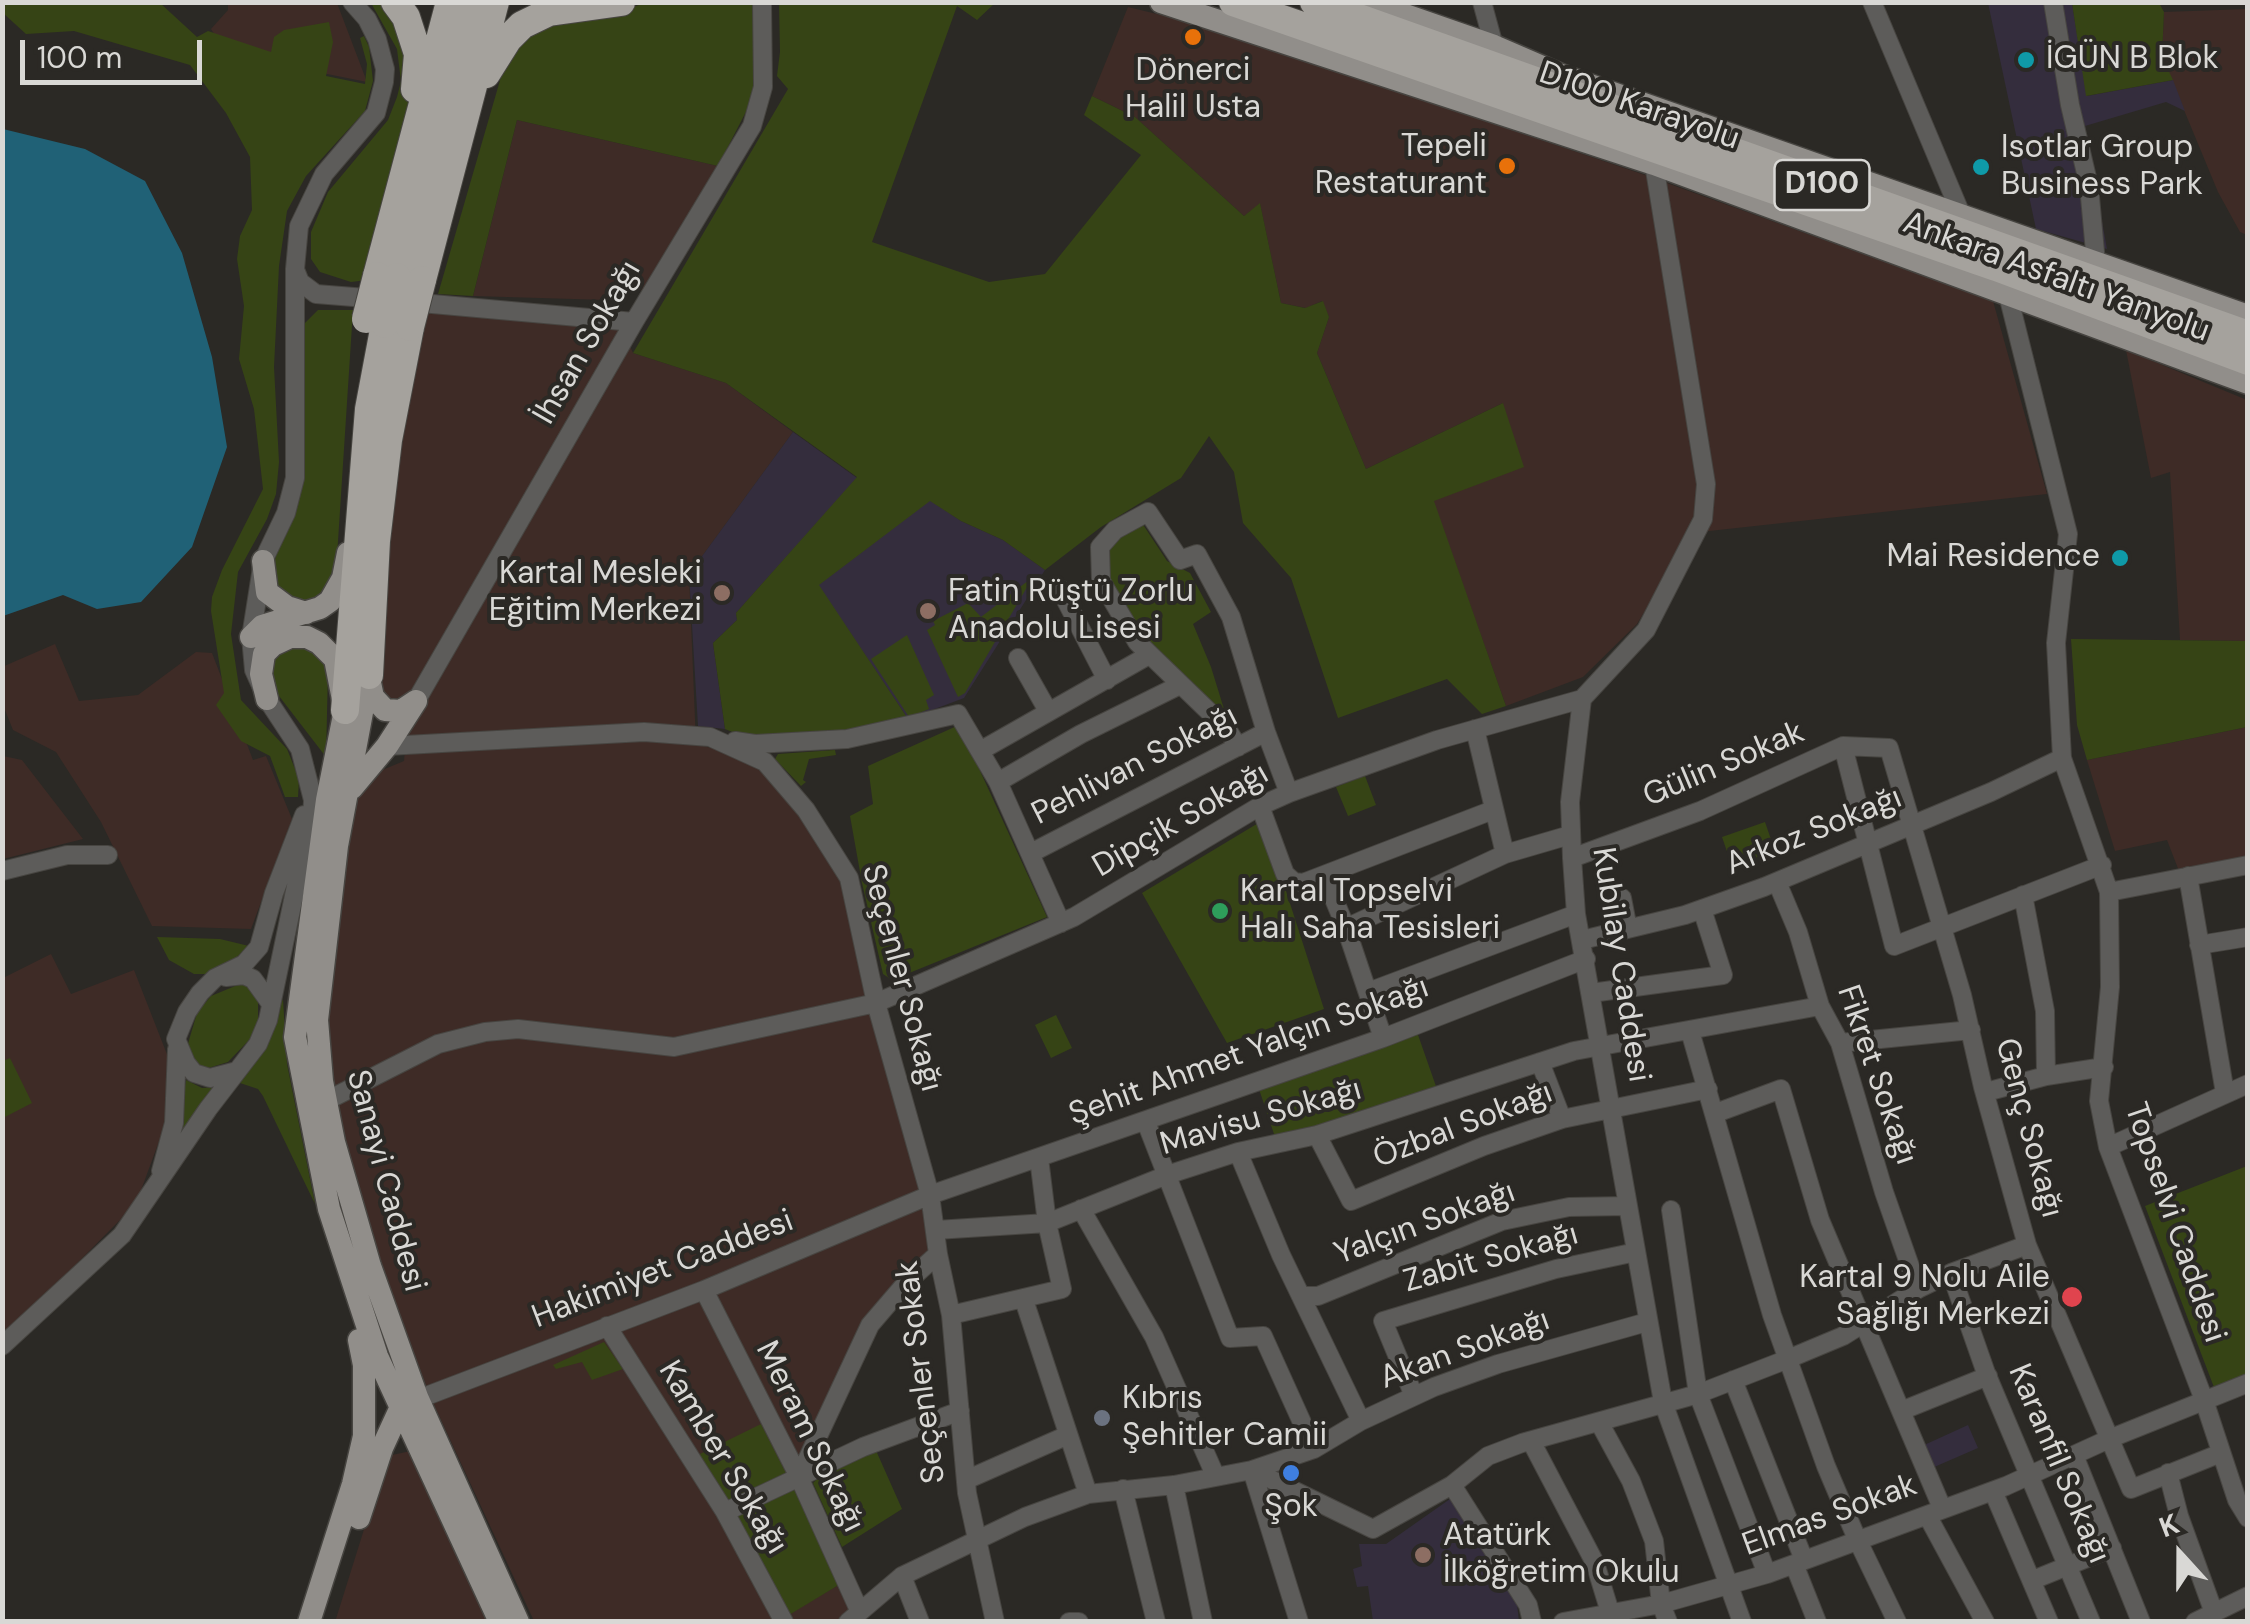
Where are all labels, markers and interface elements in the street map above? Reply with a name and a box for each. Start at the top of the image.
scale bar [25,20,208,82]
marker: Dönerci Halil Usta [1182,26,1204,48]
text: 100 m [37,38,122,77]
place label: İGÜN B Blok [2046,41,2219,79]
marker: İGÜN B Blok [2015,49,2037,71]
place label: Dönerci Halil Usta [1125,53,1261,128]
street label: D100 Karayolu [1534,55,1744,159]
place label: Tepeli Restaturant [1315,129,1487,204]
place label: Isotlar Group Business Park [2001,130,2203,205]
marker: Tepeli Restaturant [1496,155,1518,177]
marker: Isotlar Group Business Park [1970,156,1992,178]
road number: D100 [1774,160,1870,210]
street label: Ankara Asfaltı Yanyolu [1898,205,2214,351]
street label: İhsan Sokağı [526,255,650,431]
place label: Mai Residence [1886,539,2100,577]
marker: Mai Residence [2109,547,2131,569]
place label: Kartal Mesleki Eğitim Merkezi [489,556,702,631]
place label: Fatin Rüştü Zorlu Anadolu Lisesi [948,574,1194,649]
marker: Kartal Mesleki Eğitim Merkezi [711,582,733,604]
marker: Fatin Rüştü Zorlu Anadolu Lisesi [917,600,939,622]
street label: Pehlivan Sokağı [1026,698,1244,834]
street label: Gülin Sokak [1638,714,1810,816]
street label: Dipçik Sokağı [1086,755,1276,887]
street label: Arkoz Sokağı [1721,779,1907,885]
street label: Kubilay Caddesi [1583,845,1657,1085]
street label: Seçenler Sokağı [852,860,950,1096]
place label: Kartal Topselvi Halı Saha Tesisleri [1240,874,1500,949]
marker: Kartal Topselvi Halı Saha Tesisleri [1209,900,1231,922]
street label: Şehit Ahmet Yalçın Sokağı [1064,969,1434,1135]
street label: Fikret Sokağı [1827,980,1925,1170]
street label: Genç Sokağı [1986,1034,2070,1222]
street label: Sanayi Caddesi [337,1066,433,1296]
street label: Mavisu Sokağı [1156,1071,1366,1165]
street label: Özbal Sokağı [1368,1074,1558,1178]
street label: Topselvi Caddesi [2115,1098,2233,1348]
street label: Yalçın Sokağı [1330,1174,1520,1274]
street label: Hakimiyet Caddesi [527,1203,799,1337]
street label: Zabit Sokağı [1399,1216,1583,1302]
street label: Seçenler Sokak [889,1258,955,1486]
place label: Kartal 9 Nolu Aile Sağlığı Merkezi [1799,1260,2050,1335]
marker: Kartal 9 Nolu Aile Sağlığı Merkezi [2059,1284,2085,1310]
street label: Akan Sokağı [1375,1302,1555,1398]
street label: Meram Sokağı [746,1335,872,1539]
street label: Kamber Sokağı [649,1355,795,1561]
street label: Karanfil Sokağı [1999,1359,2117,1569]
place label: Kıbrıs Şehitler Camii [1122,1381,1327,1456]
marker: Kıbrıs Şehitler Camii [1091,1407,1113,1429]
marker: Şok [1280,1462,1302,1484]
street label: Elmas Sokak [1738,1467,1922,1565]
place label: Şok [1264,1489,1318,1527]
north arrow [2130,1504,2230,1604]
text: K [2154,1505,2184,1546]
place label: Atatürk İlköğretim Okulu [1443,1518,1680,1593]
marker: Atatürk İlköğretim Okulu [1412,1544,1434,1566]

